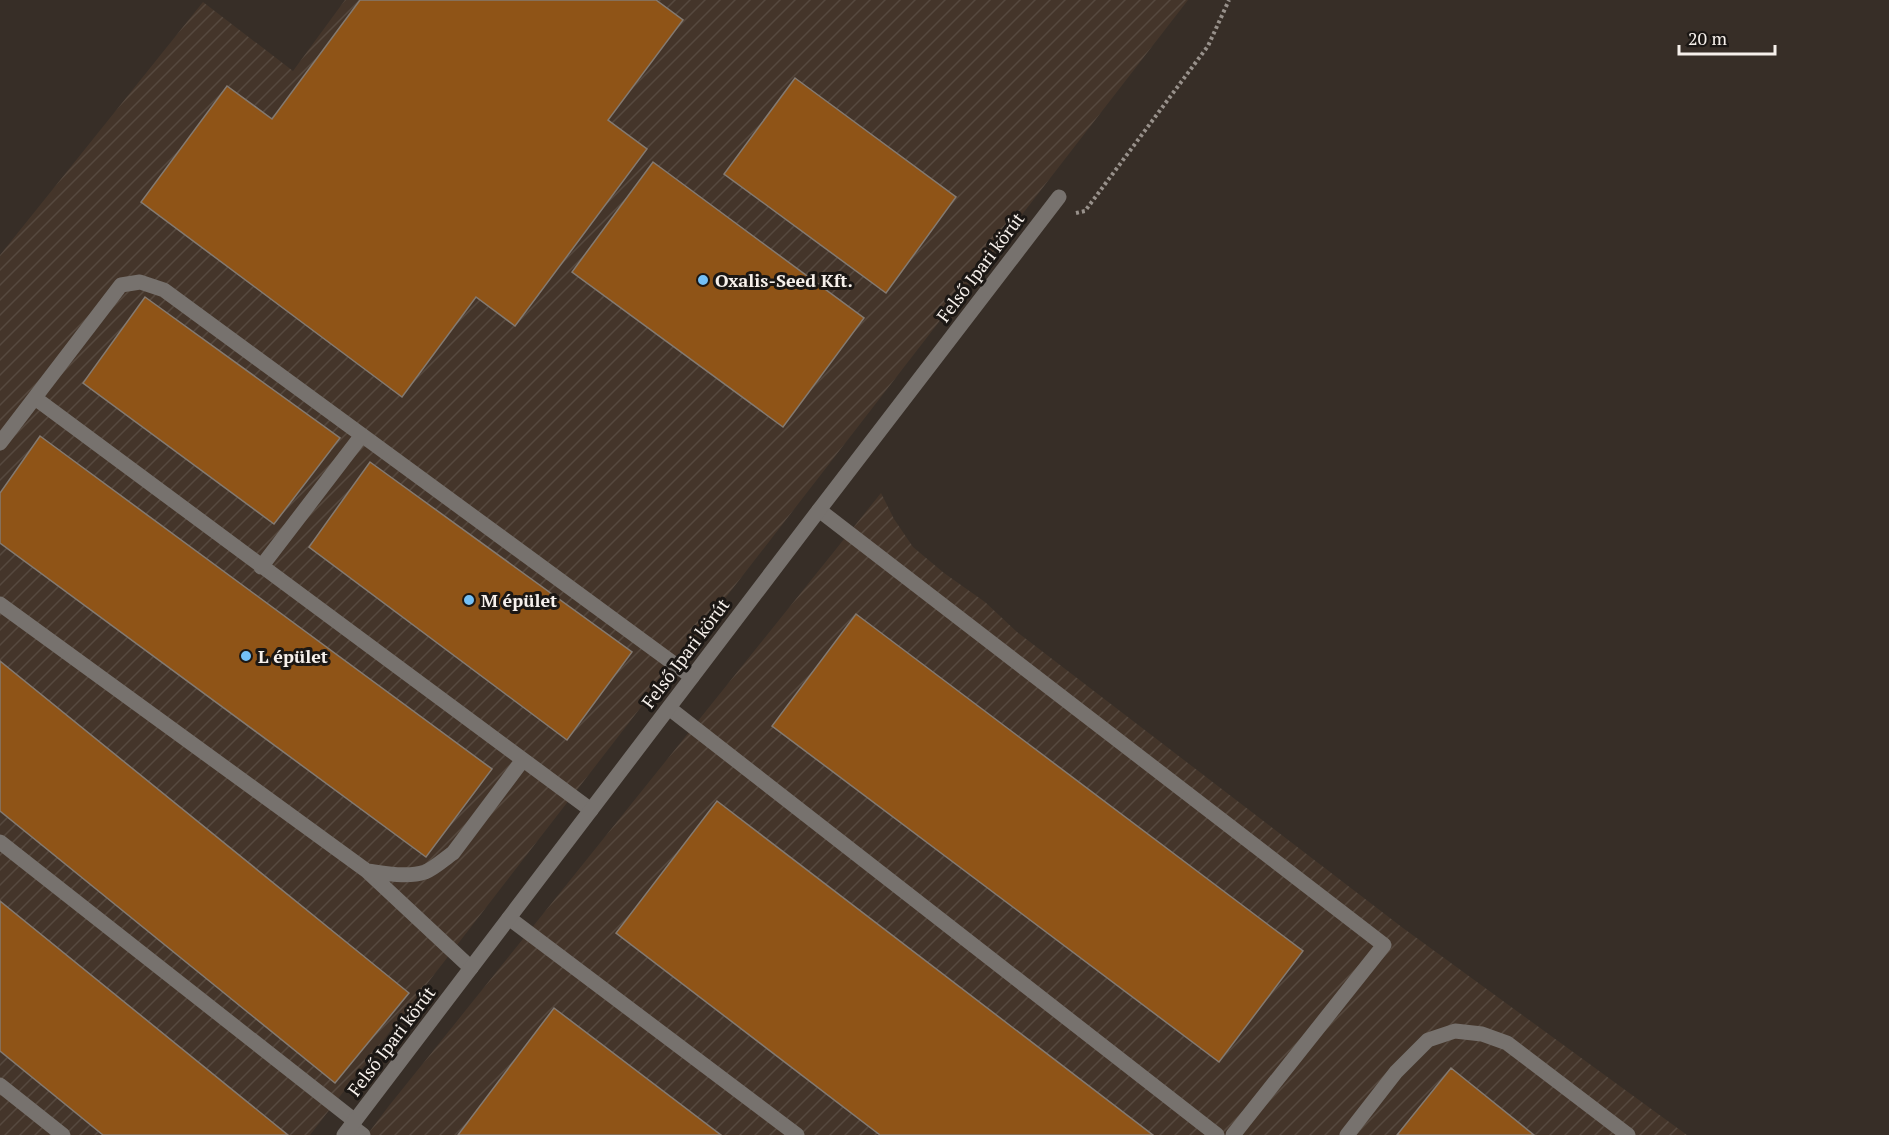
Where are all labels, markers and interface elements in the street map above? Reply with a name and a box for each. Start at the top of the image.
scale bar [1679,18,1775,56]
text: 20 m [1688,26,1728,50]
street label: Felső Ipari körút [931,207,1029,327]
place label: Oxalis-Seed Kft. [715,268,853,292]
marker: Oxalis-Seed Kft. [696,273,710,287]
place label: M épület [481,588,557,612]
marker: M épület [462,593,476,607]
street label: Felső Ipari körút [636,593,734,713]
place label: L épület [258,644,328,668]
marker: L épület [239,649,253,663]
street label: Felső Ipari körút [342,981,440,1101]

